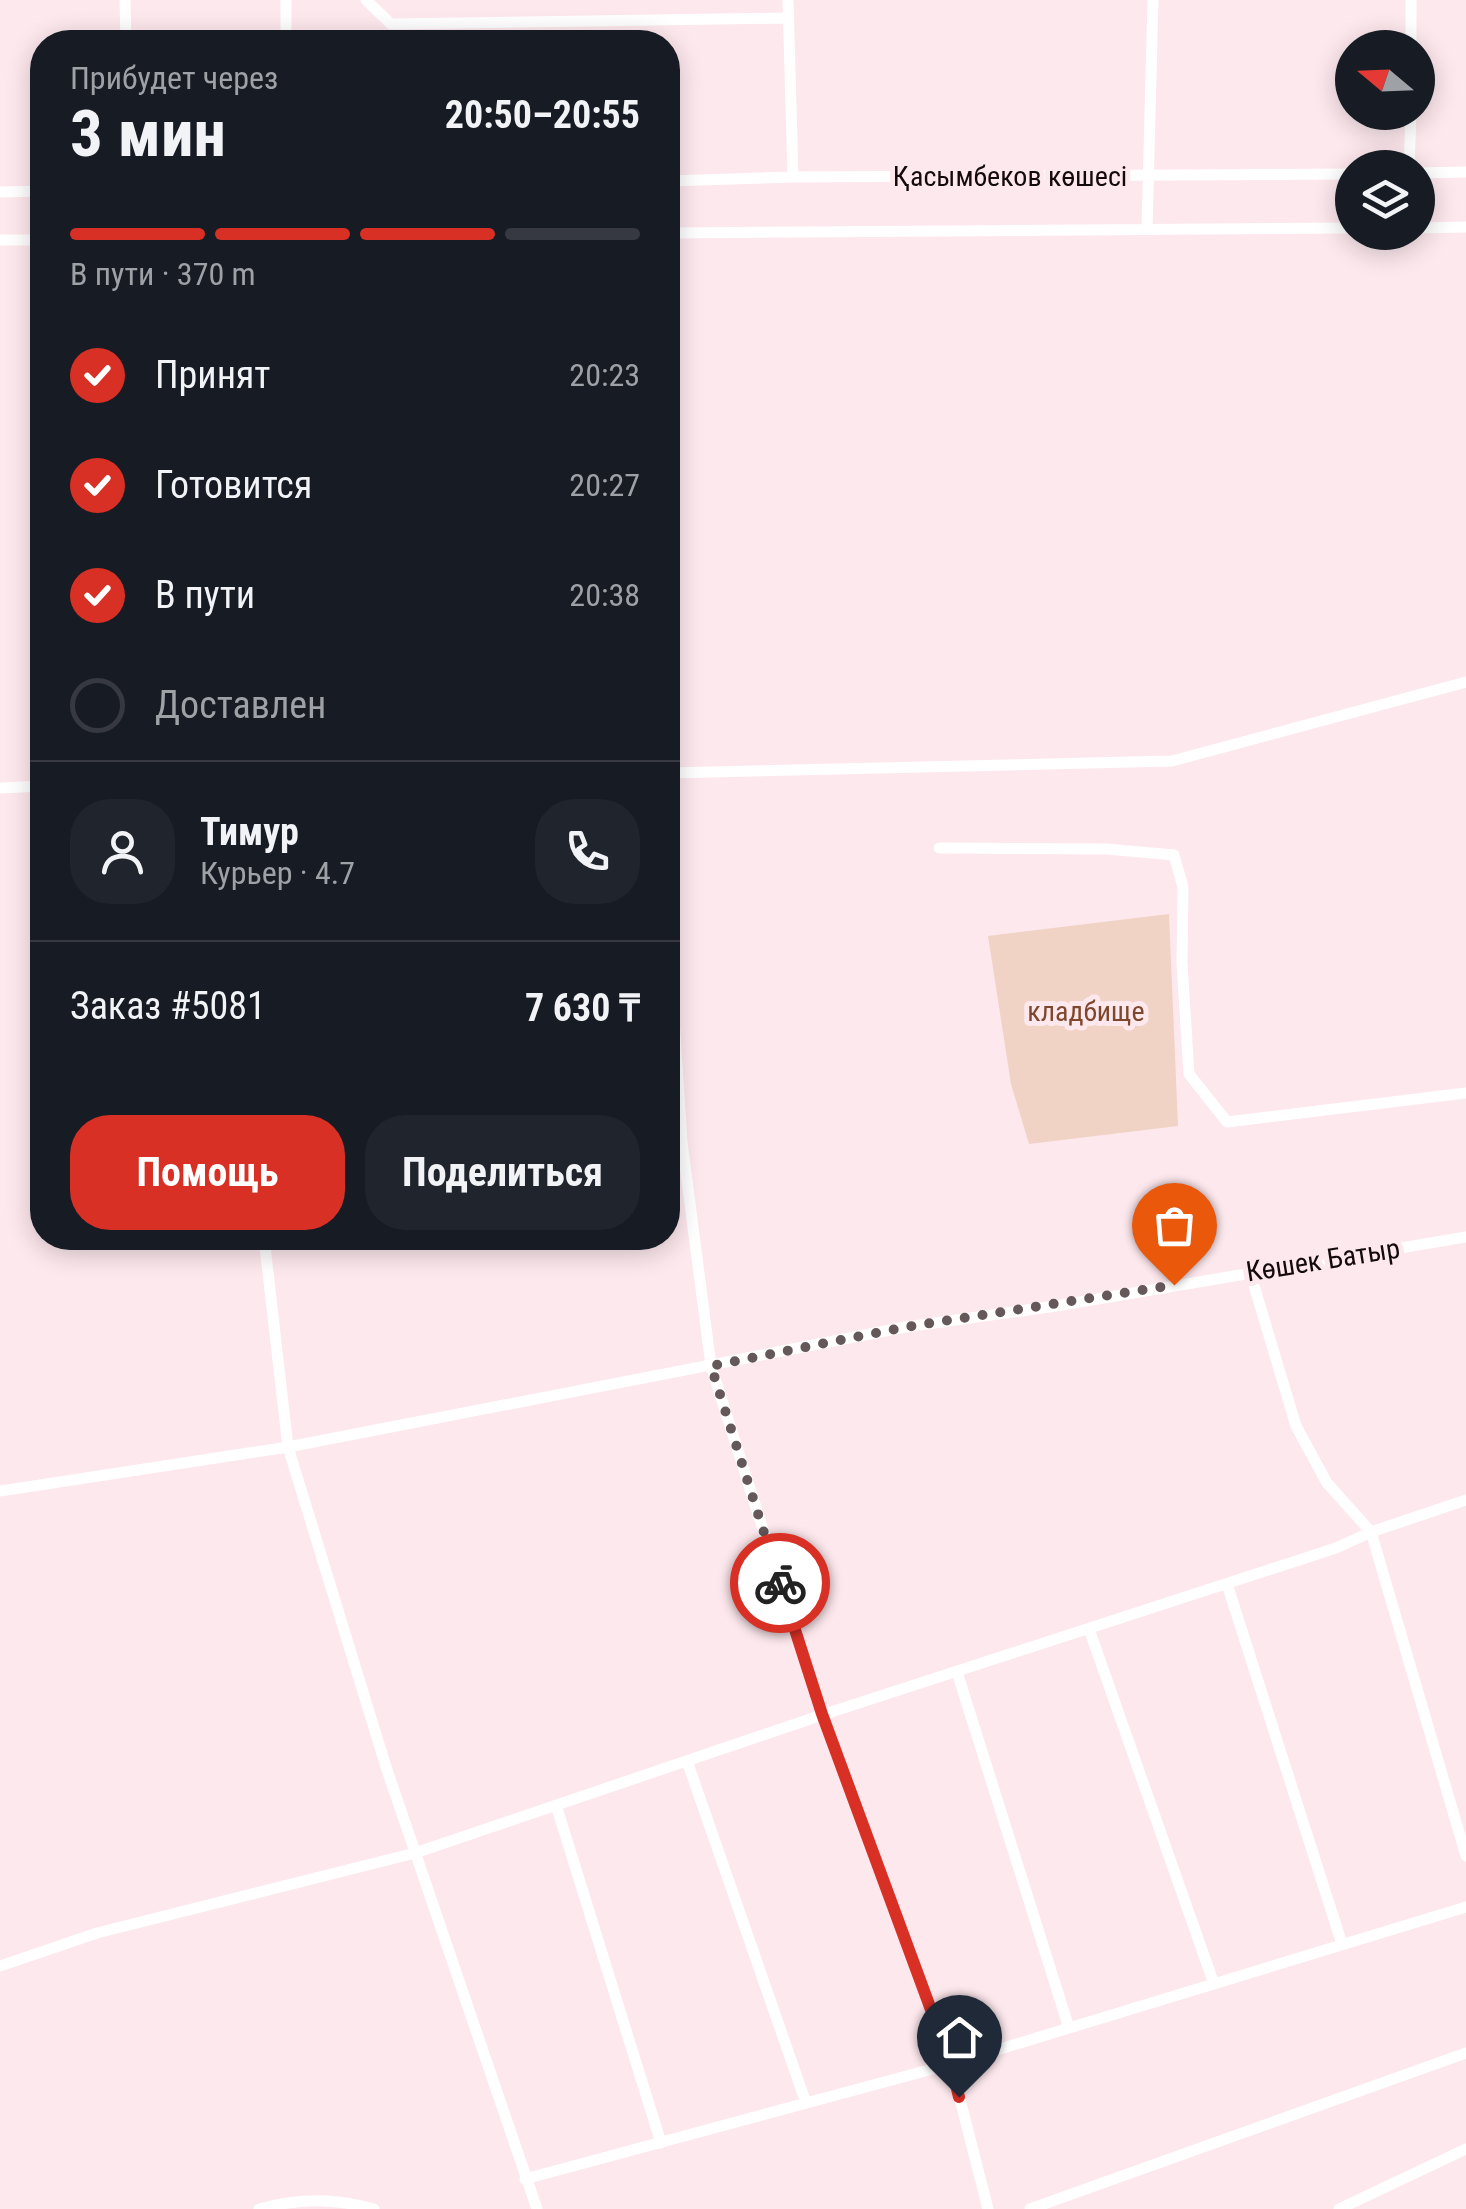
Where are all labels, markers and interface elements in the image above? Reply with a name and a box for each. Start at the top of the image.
north arrow [1335,30,1435,130]
map controls [1335,30,1435,250]
text: Прибудет через [70,59,278,97]
text: 20:50–20:55 [445,93,640,137]
text: 3 мин [70,96,226,172]
button: layers [1335,150,1435,250]
street label: Қасымбеков көшесі [893,160,1127,193]
text: В пути · 370 m [70,255,256,293]
icon: check [70,348,125,403]
text: Принят [155,353,271,397]
text: 20:23 [569,356,640,394]
icon: check [70,458,125,513]
text: Готовится [155,463,312,507]
text: 20:27 [569,466,640,504]
icon: check [70,568,125,623]
text: В пути [155,573,255,617]
text: 20:38 [569,576,640,614]
text: Доставлен [155,683,326,727]
button: person [70,799,175,904]
button: phone [535,799,640,904]
text: Тимур [200,810,299,854]
text: Курьер · 4.7 [200,854,355,892]
text: Заказ #5081 [70,984,266,1028]
text: 7 630 ₸ [525,986,640,1030]
park label: кладбище [1027,995,1145,1028]
button: Помощь [70,1115,345,1230]
button: Поделиться [365,1115,640,1230]
pin [1132,1183,1217,1286]
icon: bag [1147,1198,1202,1253]
street label: Көшек Батыр [1244,1232,1402,1288]
courier [730,1533,830,1633]
icon: bike [753,1556,808,1611]
pin [917,1995,1002,2098]
icon: home [932,2010,987,2065]

